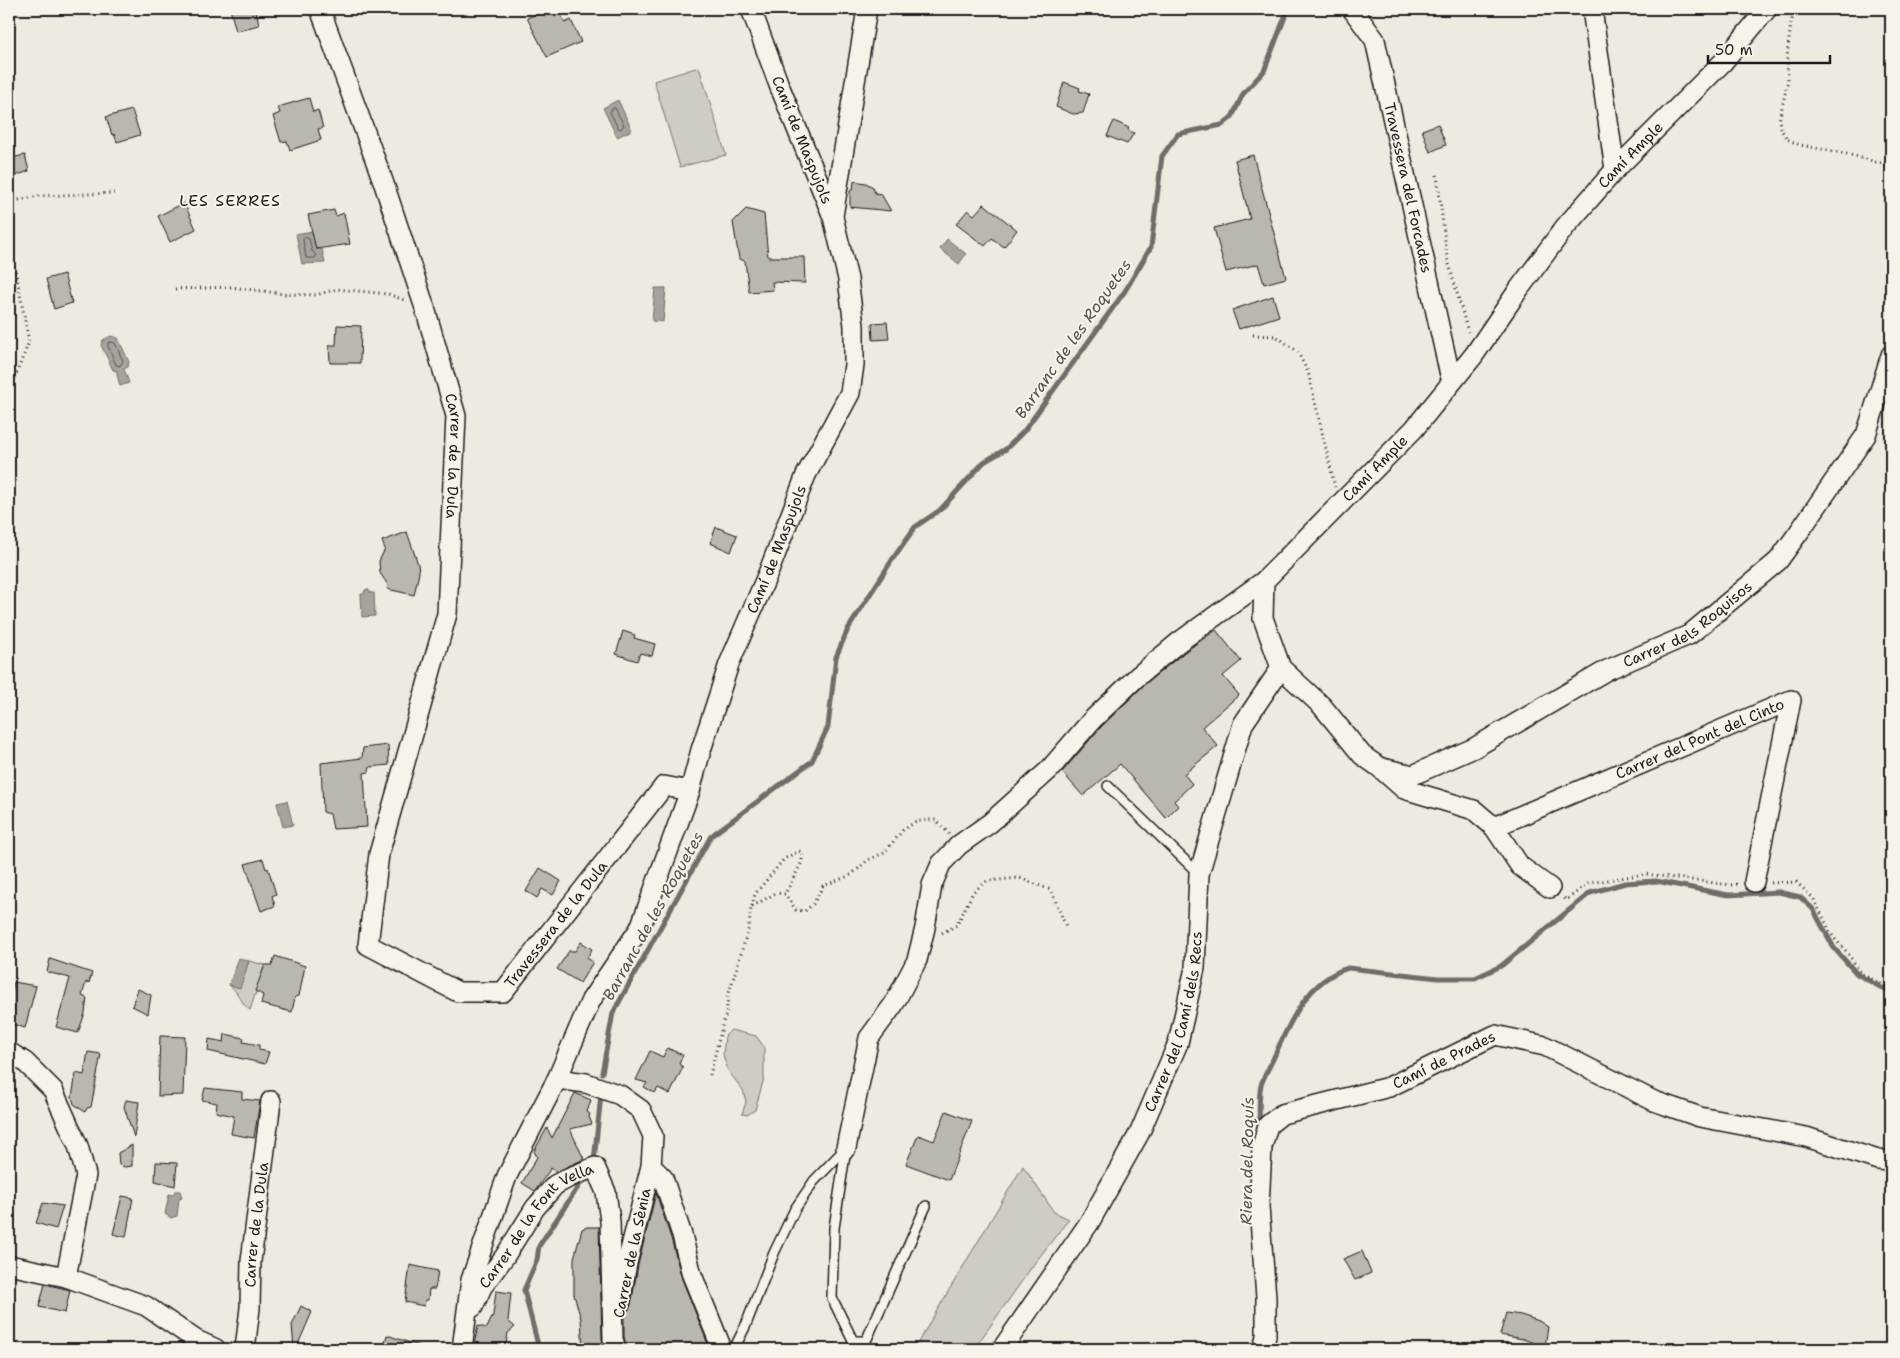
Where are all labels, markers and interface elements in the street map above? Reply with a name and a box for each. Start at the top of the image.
scale bar [1708,32,1830,64]
text: 50 m [1715,40,1753,60]
street label: Camí de Maspujols [767,73,837,207]
street label: Travessera del Forcades [1379,101,1437,275]
street label: Camí Ample [1593,117,1668,193]
district label: LES SERRES [179,190,281,211]
water label: Barranc de les Roquetes [1010,255,1136,423]
street label: Carrer de la Dula [440,391,466,520]
street label: Camí Ample [1338,431,1412,506]
street label: Camí de Maspujols [742,482,811,616]
street label: Carrer dels Roquisos [1620,577,1756,672]
street label: Carrer del Pont del Cinto [1612,694,1787,784]
water label: Barranc de les Roquetes [598,828,708,1004]
street label: Travessera de la Dula [500,856,612,992]
street label: Carrer del Camí dels Recs [1140,931,1207,1115]
street label: Camí de Prades [1389,1026,1499,1094]
water label: Riera del Roquís [1235,1097,1259,1225]
street label: Carrer de la Font Vella [474,1158,597,1292]
street label: Carrer de la Dula [240,1160,273,1287]
street label: Carrer de la Sènia [608,1186,656,1320]

